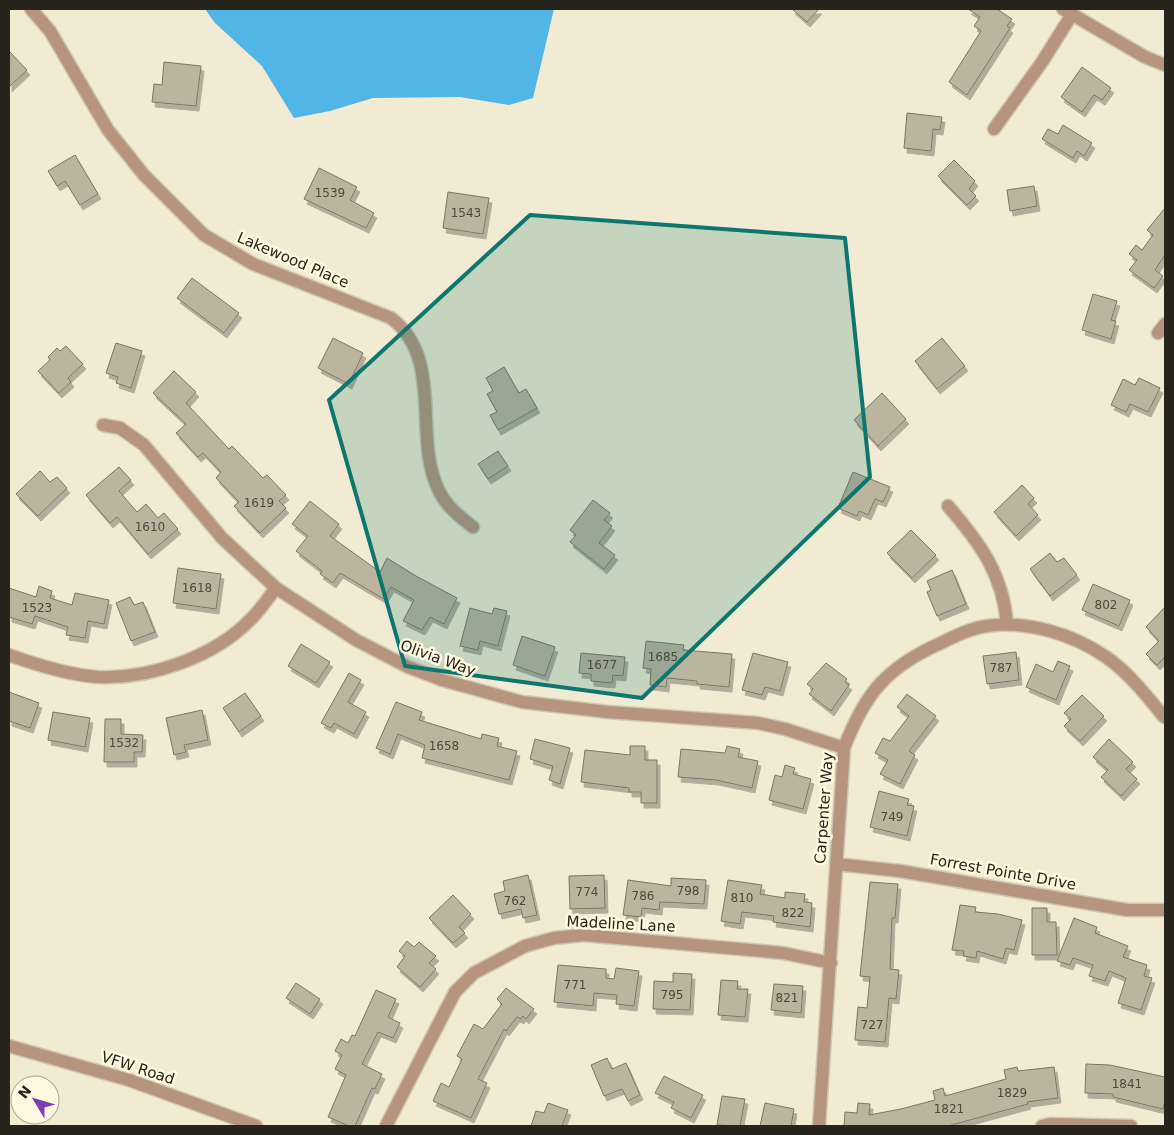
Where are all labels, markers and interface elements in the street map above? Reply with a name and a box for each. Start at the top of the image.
house number: 1539 [315,186,345,200]
house number: 1543 [451,206,481,220]
street label: Lakewood Place [234,228,352,292]
house number: 1619 [244,496,274,510]
house number: 1610 [135,520,165,534]
house number: 1618 [182,581,212,595]
house number: 802 [1095,598,1117,612]
house number: 1523 [22,601,52,615]
street label: Olivia Way [398,636,478,680]
house number: 1685 [648,650,678,664]
house number: 1677 [587,658,617,672]
house number: 787 [990,661,1012,675]
house number: 1532 [109,736,139,750]
house number: 1658 [429,739,459,753]
street label: Carpenter Way [811,751,837,865]
house number: 749 [881,810,903,824]
street label: Forrest Pointe Drive [929,850,1077,894]
house number: 798 [677,884,699,898]
house number: 774 [576,885,598,899]
house number: 786 [632,889,654,903]
house number: 810 [731,891,753,905]
house number: 762 [504,894,526,908]
house number: 822 [782,906,804,920]
street label: Madeline Lane [566,912,676,936]
house number: 771 [564,978,586,992]
house number: 795 [661,988,683,1002]
house number: 821 [776,991,798,1005]
house number: 727 [861,1018,883,1032]
street label: VFW Road [99,1048,177,1088]
north arrow [10,1075,60,1125]
house number: 1841 [1112,1077,1142,1091]
text: N [15,1082,35,1102]
house number: 1829 [997,1086,1027,1100]
house number: 1821 [934,1102,964,1116]

